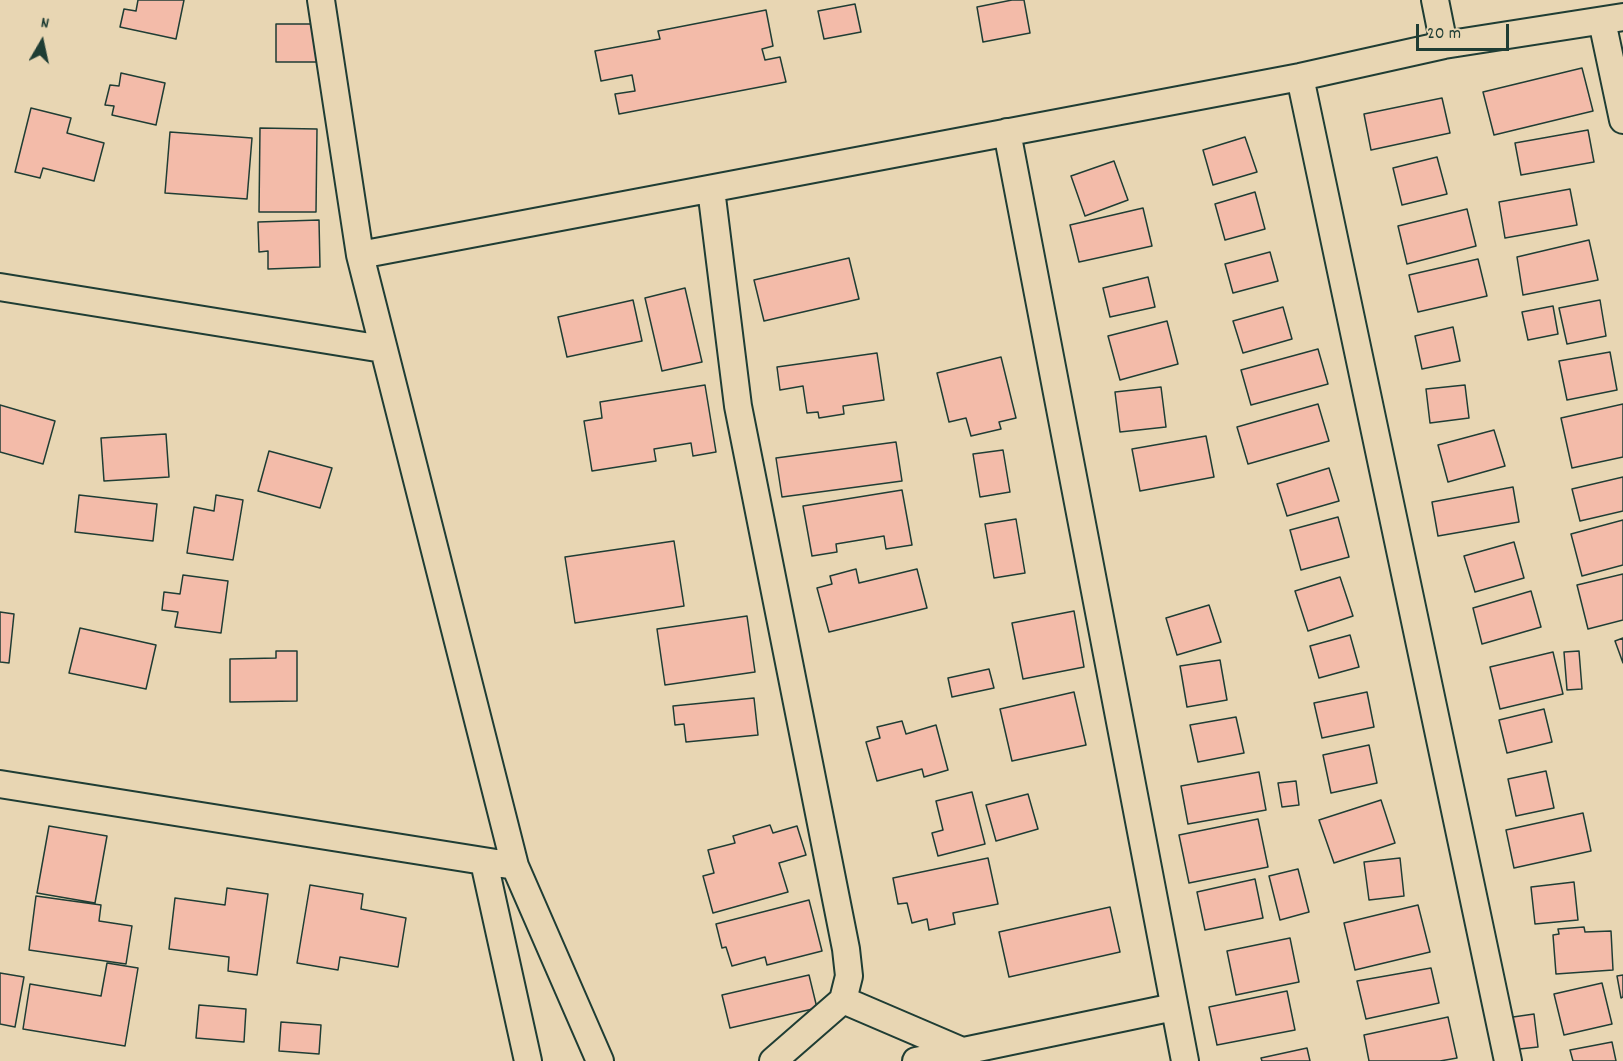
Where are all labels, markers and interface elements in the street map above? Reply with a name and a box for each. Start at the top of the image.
north arrow [12,12,72,72]
text: N [39,12,51,36]
scale bar [1419,12,1512,50]
text: 20 m [1427,22,1461,47]

